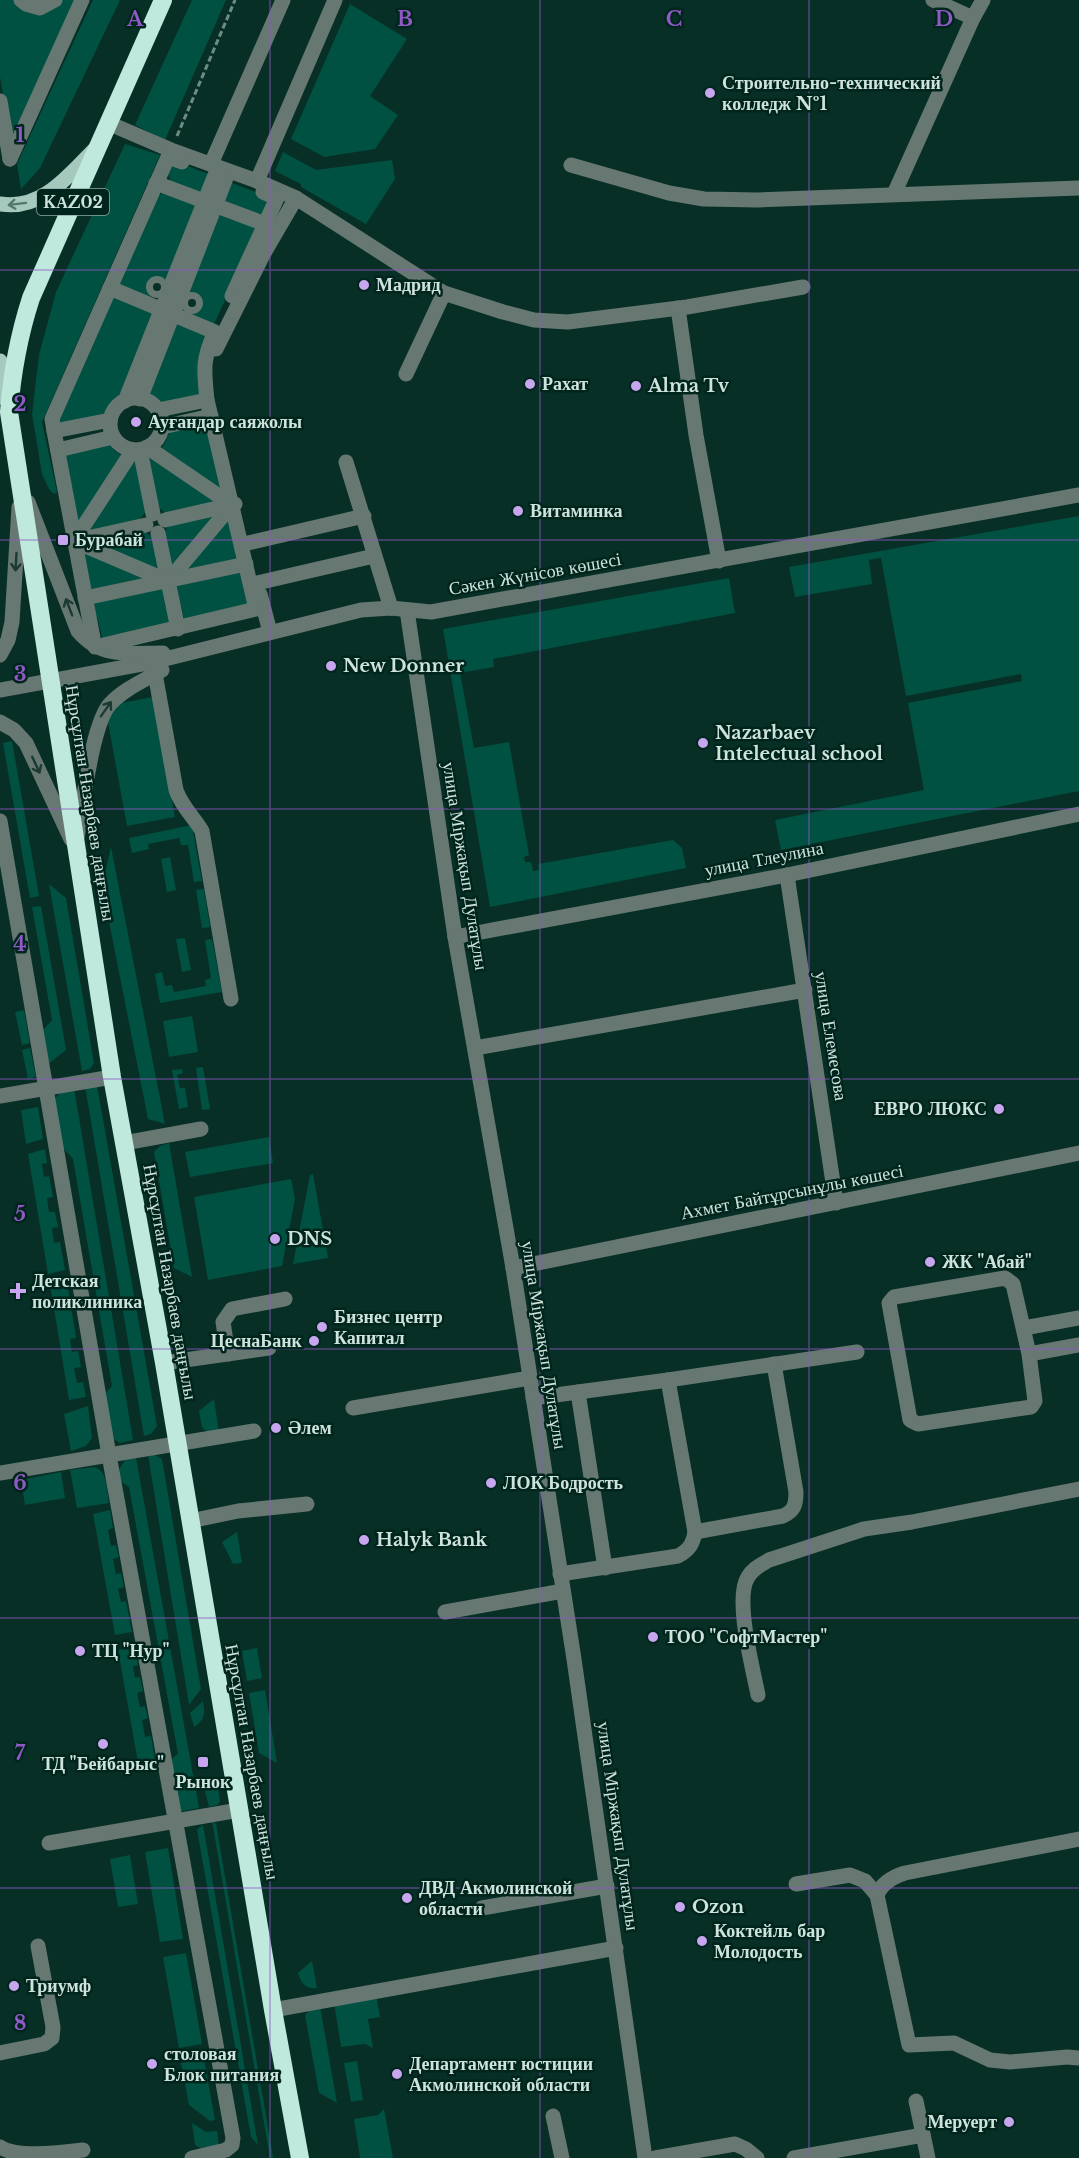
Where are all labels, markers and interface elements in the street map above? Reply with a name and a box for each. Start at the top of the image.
text: A [126,7,144,31]
text: B [397,7,413,31]
text: C [666,7,682,31]
text: D [935,7,953,31]
place label: Строительно-технический колледж №1 [722,72,941,115]
marker: Строительно-технический колледж №1 [703,86,717,100]
text: 1 [16,123,25,147]
road number: KАZ02 [37,189,109,215]
one-way arrow [8,198,28,209]
place label: Мадрид [376,274,441,296]
marker: Мадрид [357,278,371,292]
place label: Рахат [542,373,588,395]
place label: Alma Tv [647,375,730,397]
marker: Рахат [523,377,537,391]
marker: Alma Tv [629,379,643,393]
text: 2 [13,392,27,416]
place label: Ауғандар саяжолы [148,411,302,433]
marker: Ауғандар саяжолы [129,415,143,429]
place label: Витаминка [530,500,623,522]
marker: Витаминка [511,504,525,518]
place label: Бурабай [75,529,143,551]
marker: Бурабай [56,533,70,547]
street label: Сәкен Жүнісов көшесі [447,548,623,600]
one-way arrow [10,552,21,572]
one-way arrow [62,598,73,617]
place label: New Donner [343,655,464,677]
marker: New Donner [324,659,338,673]
text: 3 [14,662,26,686]
street label: Нұрсұлтан Назарбаев даңғылы [60,683,120,923]
one-way arrow [100,702,113,718]
place label: Nazarbaev Intelectual school [715,722,884,765]
marker: Nazarbaev Intelectual school [696,736,710,750]
one-way arrow [31,756,43,774]
street label: улица Міржақып Дулатұлы [438,760,492,972]
street label: улица Тлеулина [703,837,825,881]
text: 4 [13,932,27,956]
street label: улица Елемесова [810,970,852,1102]
place label: ЕВРО ЛЮКС [874,1098,987,1120]
marker: ЕВРО ЛЮКС [992,1102,1006,1116]
street label: Ахмет Байтұрсынұлы көшесі [679,1160,905,1224]
street label: Нұрсұлтан Назарбаев даңғылы [138,1162,202,1402]
text: 5 [14,1202,26,1226]
place label: DNS [287,1228,332,1250]
marker: DNS [268,1232,282,1246]
street label: улица Міржақып Дулатұлы [517,1239,571,1451]
place label: ЖК "Абай" [942,1251,1032,1273]
marker: ЖК "Абай" [923,1255,937,1269]
place label: Детская поликлиника [32,1270,142,1313]
marker: Детская поликлиника [9,1282,27,1300]
place label: Бизнес центр Капитал [334,1306,443,1349]
marker: Бизнес центр Капитал [315,1320,329,1334]
place label: ЦеснаБанк [211,1330,303,1352]
marker: ЦеснаБанк [307,1334,321,1348]
place label: Әлем [288,1417,332,1439]
marker: Әлем [269,1421,283,1435]
text: 6 [13,1471,27,1495]
place label: ЛОК Бодрость [503,1472,624,1494]
marker: ЛОК Бодрость [484,1476,498,1490]
place label: Halyk Bank [376,1529,488,1551]
marker: Halyk Bank [357,1533,371,1547]
place label: ТОО "СофтМастер" [665,1626,827,1648]
marker: ТОО "СофтМастер" [646,1630,660,1644]
place label: ТЦ "Нур" [92,1640,170,1662]
street label: Нұрсұлтан Назарбаев даңғылы [220,1642,284,1882]
marker: ТЦ "Нур" [73,1644,87,1658]
street label: улица Міржақып Дулатұлы [592,1720,644,1932]
marker: ТД "Бейбарыс" [96,1737,110,1751]
text: 7 [15,1741,26,1765]
place label: ТД "Бейбарыс" [42,1753,164,1775]
marker: Рынок [196,1755,210,1769]
place label: Рынок [176,1771,231,1793]
place label: ДВД Акмолинской области [419,1877,572,1920]
marker: ДВД Акмолинской области [400,1891,414,1905]
place label: Ozon [692,1896,744,1918]
marker: Ozon [673,1900,687,1914]
place label: Коктейль бар Молодость [714,1920,825,1963]
marker: Коктейль бар Молодость [695,1934,709,1948]
place label: Триумф [26,1975,91,1997]
marker: Триумф [7,1979,21,1993]
text: 8 [14,2011,26,2035]
place label: столовая Блок питания [164,2043,279,2086]
place label: Департамент юстиции Акмолинской области [409,2053,593,2096]
marker: столовая Блок питания [145,2057,159,2071]
marker: Департамент юстиции Акмолинской области [390,2067,404,2081]
place label: Меруерт [927,2111,997,2133]
marker: Меруерт [1002,2115,1016,2129]

